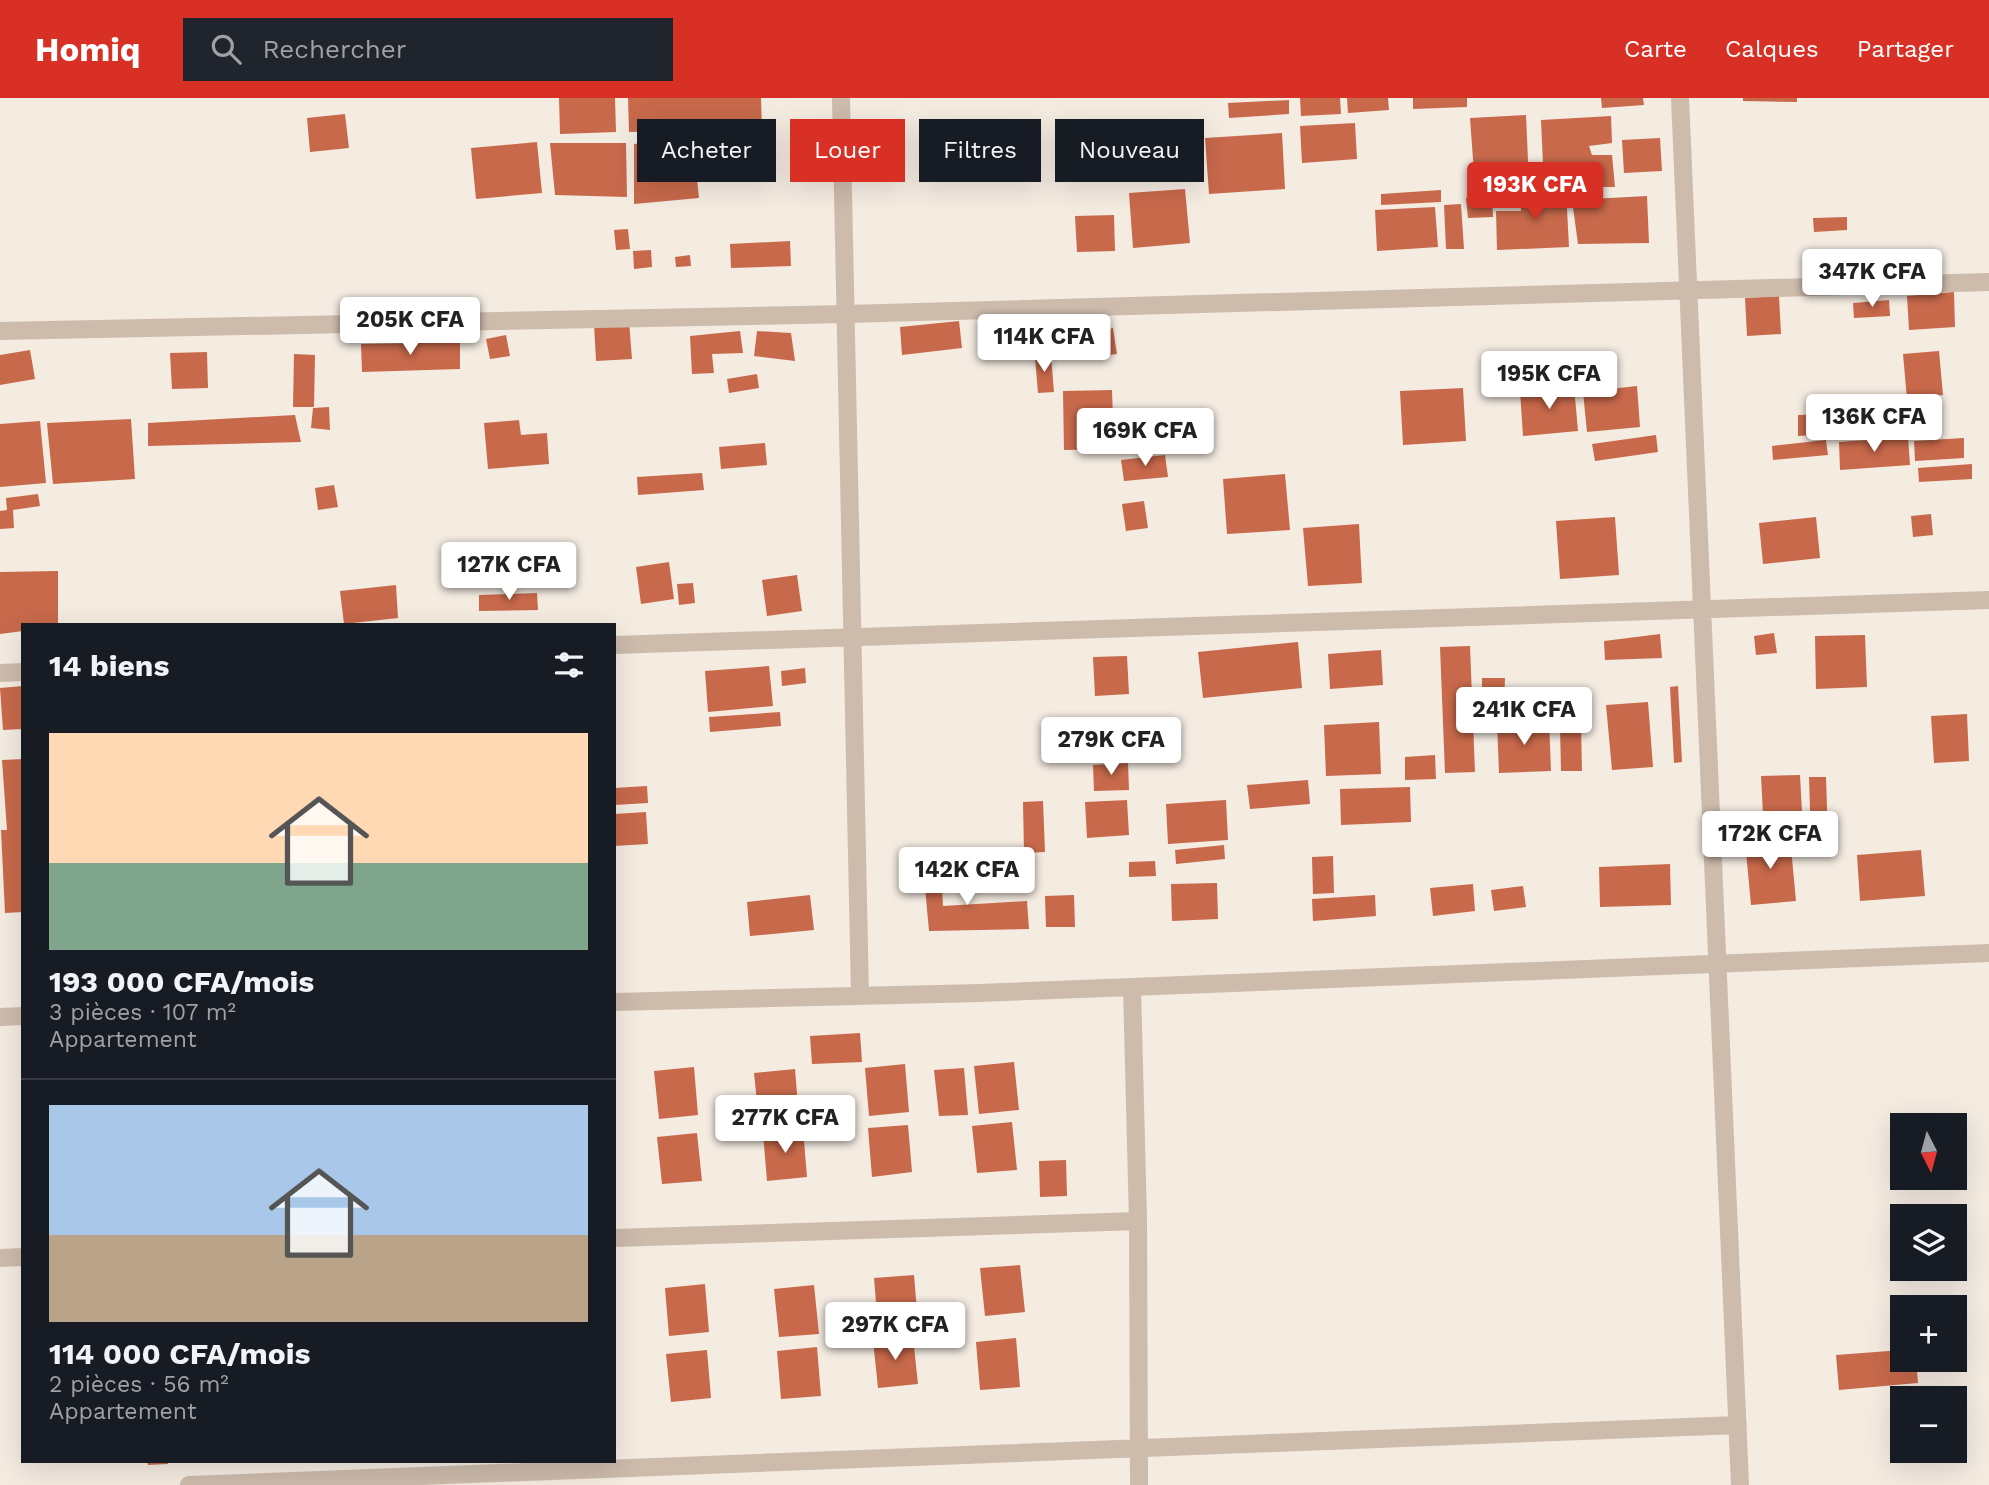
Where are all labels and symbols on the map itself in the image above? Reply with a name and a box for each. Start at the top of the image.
pin: 193K CFA [1463,162,1607,222]
pin: 347K CFA [1800,250,1944,309]
pin: 205K CFA [338,298,482,357]
pin: 114K CFA [972,314,1116,374]
pin: 195K CFA [1477,352,1621,411]
pin: 136K CFA [1802,394,1946,454]
pin: 169K CFA [1073,408,1217,468]
pin: 127K CFA [437,542,581,602]
pin: 241K CFA [1452,688,1596,747]
pin: 279K CFA [1039,718,1183,777]
pin: 172K CFA [1698,812,1842,871]
pin: 142K CFA [895,848,1039,907]
pin: 277K CFA [713,1096,857,1155]
north arrow [1890,1113,1967,1190]
pin: 297K CFA [823,1302,967,1362]

